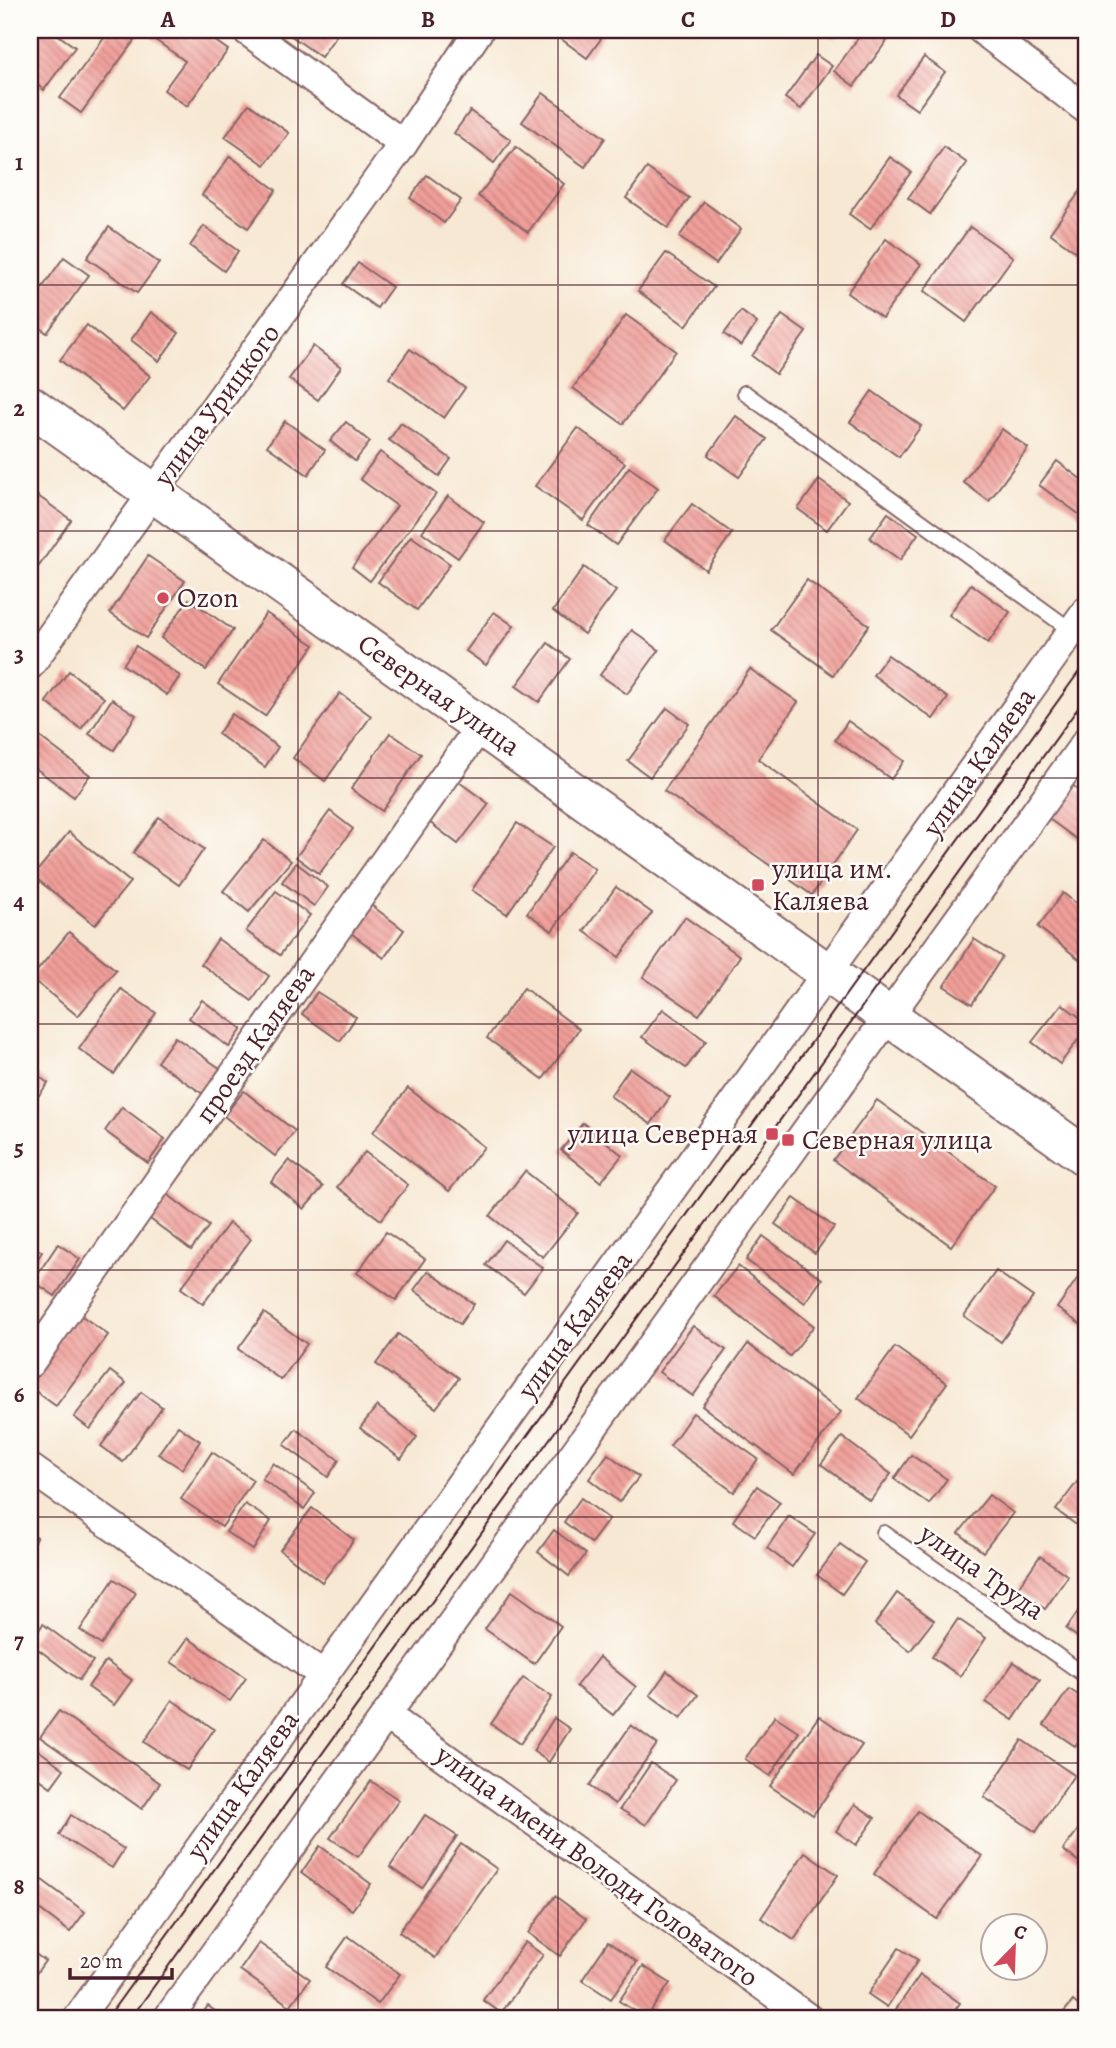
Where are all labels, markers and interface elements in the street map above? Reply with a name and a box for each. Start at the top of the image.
text: A [160,4,176,35]
text: B [421,4,435,35]
text: C [681,4,695,35]
text: D [940,4,956,35]
text: 1 [15,147,23,178]
street label: улица Урицкого [144,316,289,495]
text: 2 [13,393,25,424]
place label: Ozon [177,579,239,617]
marker: Ozon [155,590,171,606]
street label: Северная улица [350,625,528,765]
text: 3 [14,639,24,670]
street label: улица Каляева [913,680,1044,845]
place label: улица им. Каляева [771,850,893,920]
marker: улица им. Каляева [750,877,766,893]
text: 4 [14,886,25,917]
street label: проезд Каляева [186,957,324,1131]
place label: улица Северная [567,1115,758,1153]
place label: Северная улица [802,1121,992,1159]
marker: улица Северная [764,1126,780,1142]
text: 5 [14,1132,24,1163]
marker: Северная улица [780,1132,796,1148]
street label: улица Каляева [508,1243,642,1407]
text: 6 [14,1379,25,1410]
street label: улица Труда [911,1514,1052,1629]
text: 7 [14,1625,24,1656]
street label: улица Каляева [177,1703,308,1868]
street label: улица имени Володи Головатого [427,1735,766,1996]
text: 8 [13,1871,25,1902]
north arrow [979,1912,1050,1982]
text: С [1010,1918,1031,1947]
scale bar [70,1936,172,1980]
text: 20 m [80,1947,123,1975]

